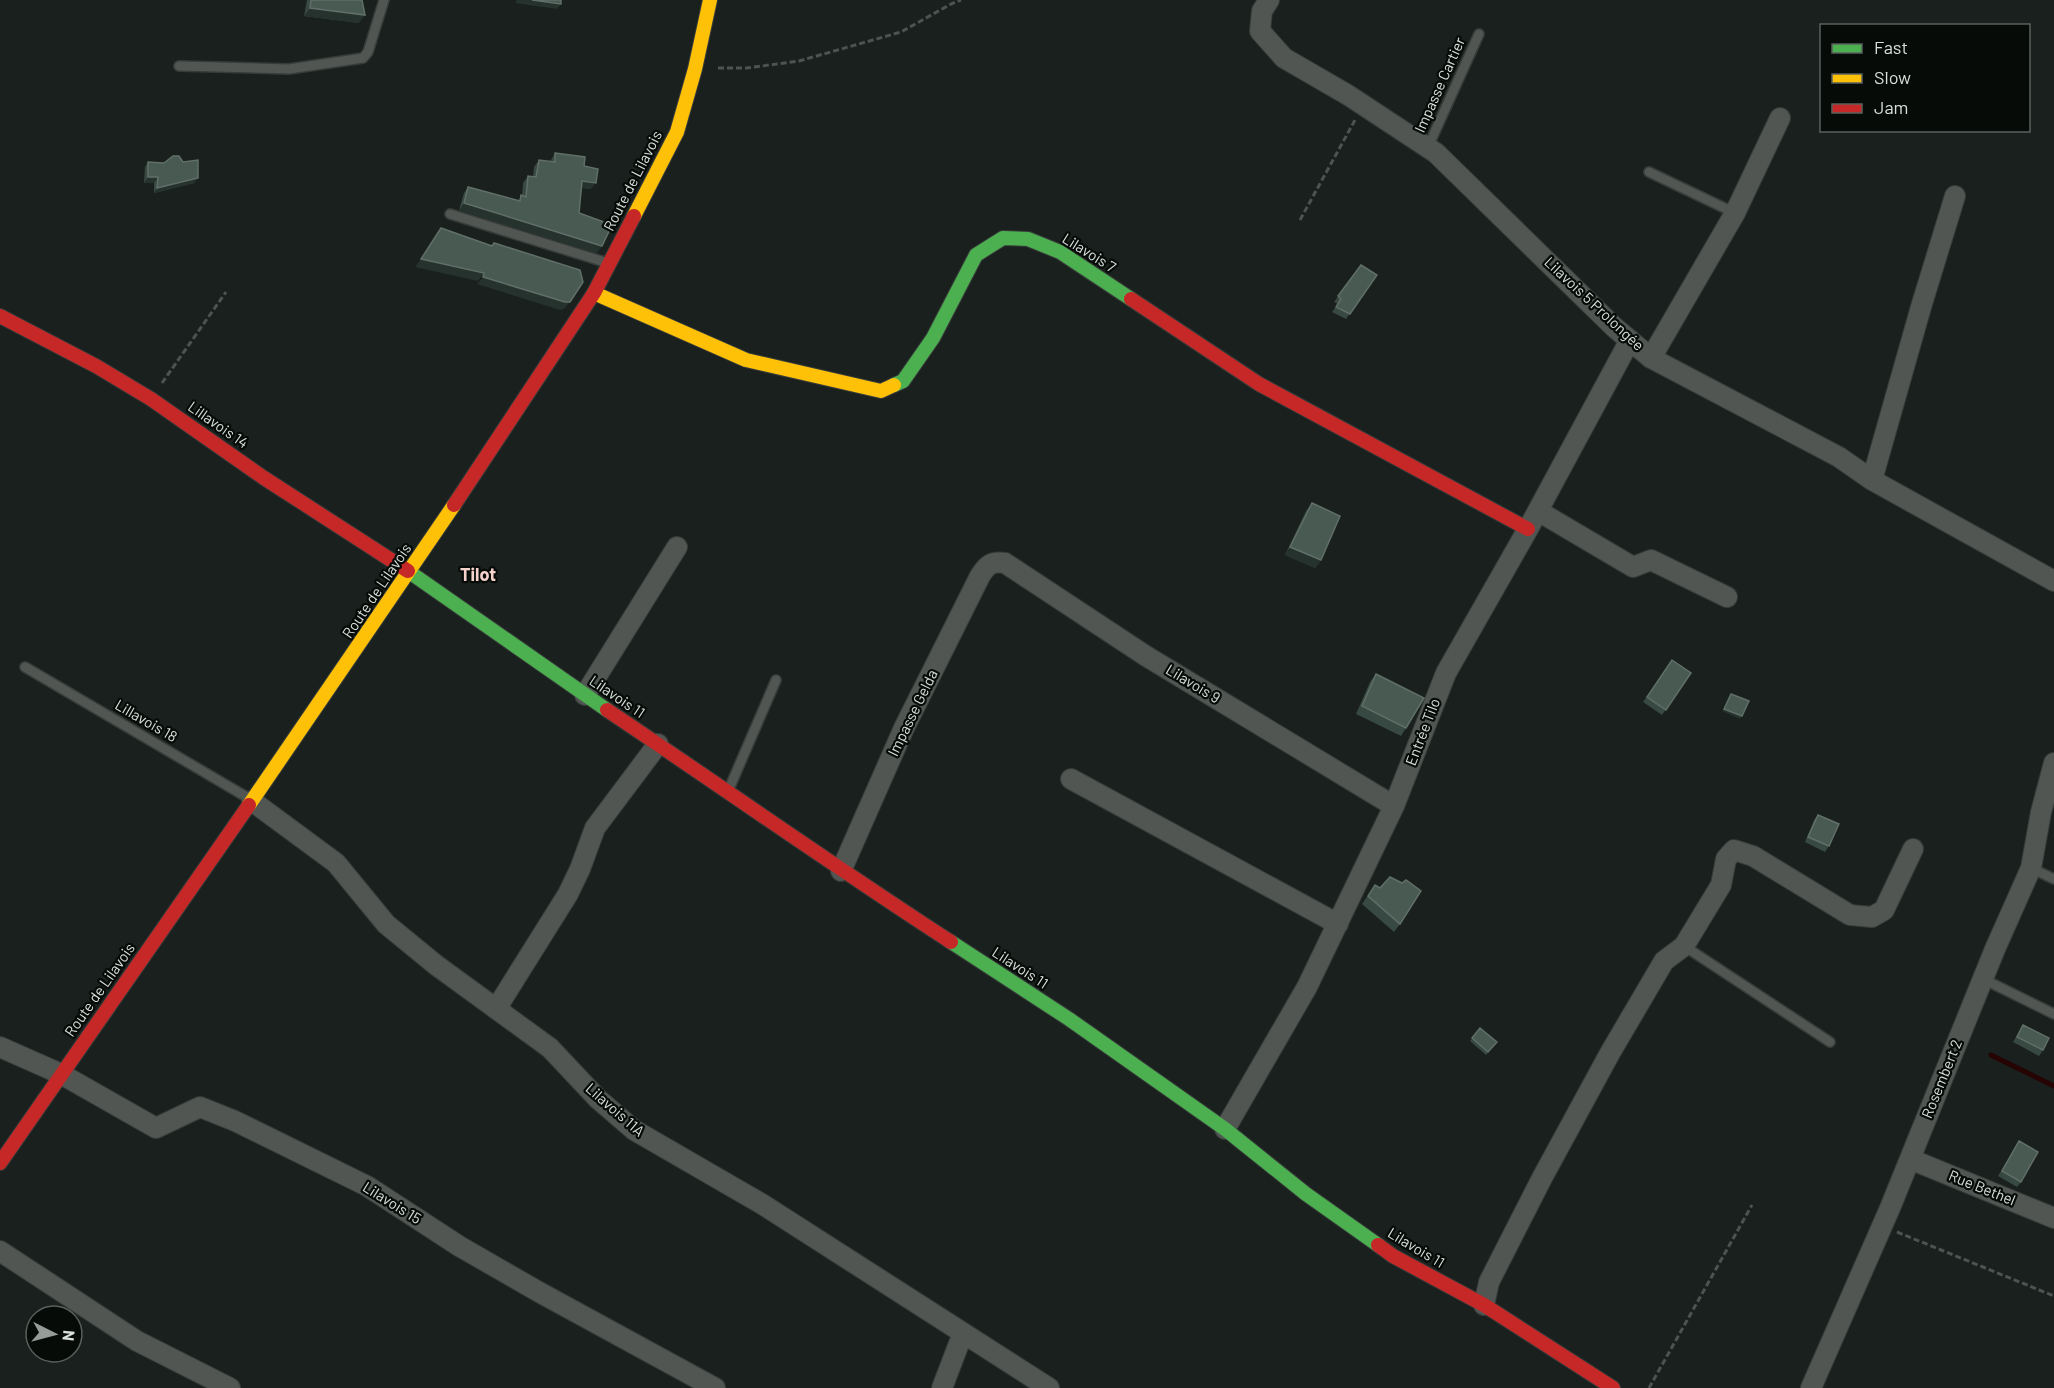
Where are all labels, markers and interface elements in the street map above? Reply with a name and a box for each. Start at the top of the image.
legend [1820,24,2030,132]
street label: Impasse Cartier [1410,34,1468,135]
text: Fast [1874,36,1908,58]
text: Slow [1874,66,1911,88]
text: Jam [1874,96,1908,118]
street label: Route de Lilavois [599,127,665,234]
street label: Lilavois 7 [1060,229,1120,276]
street label: Lilavois 5 Prolongée [1541,253,1648,354]
street label: Lillavois 14 [185,397,252,451]
street label: Route de Lilavois [338,540,414,641]
district label: Tilot [460,563,496,585]
street label: Lilavois 9 [1163,660,1224,706]
street label: Impasse Gelda [883,666,941,759]
street label: Lilavois 11 [586,671,649,721]
street label: Lillavois 18 [112,695,181,745]
street label: Entrée Tilo [1401,695,1443,768]
street label: Route de Lilavois [60,939,138,1040]
street label: Lilavois 11 [989,942,1052,992]
street label: Rosembert 2 [1917,1037,1965,1121]
street label: Lilavois 11A [583,1079,649,1140]
street label: Rue Bethel [1946,1166,2018,1209]
street label: Lilavois 15 [360,1177,425,1227]
street label: Lilavois 11 [1385,1223,1448,1271]
north arrow [24,1304,84,1364]
text: N [59,1329,79,1342]

